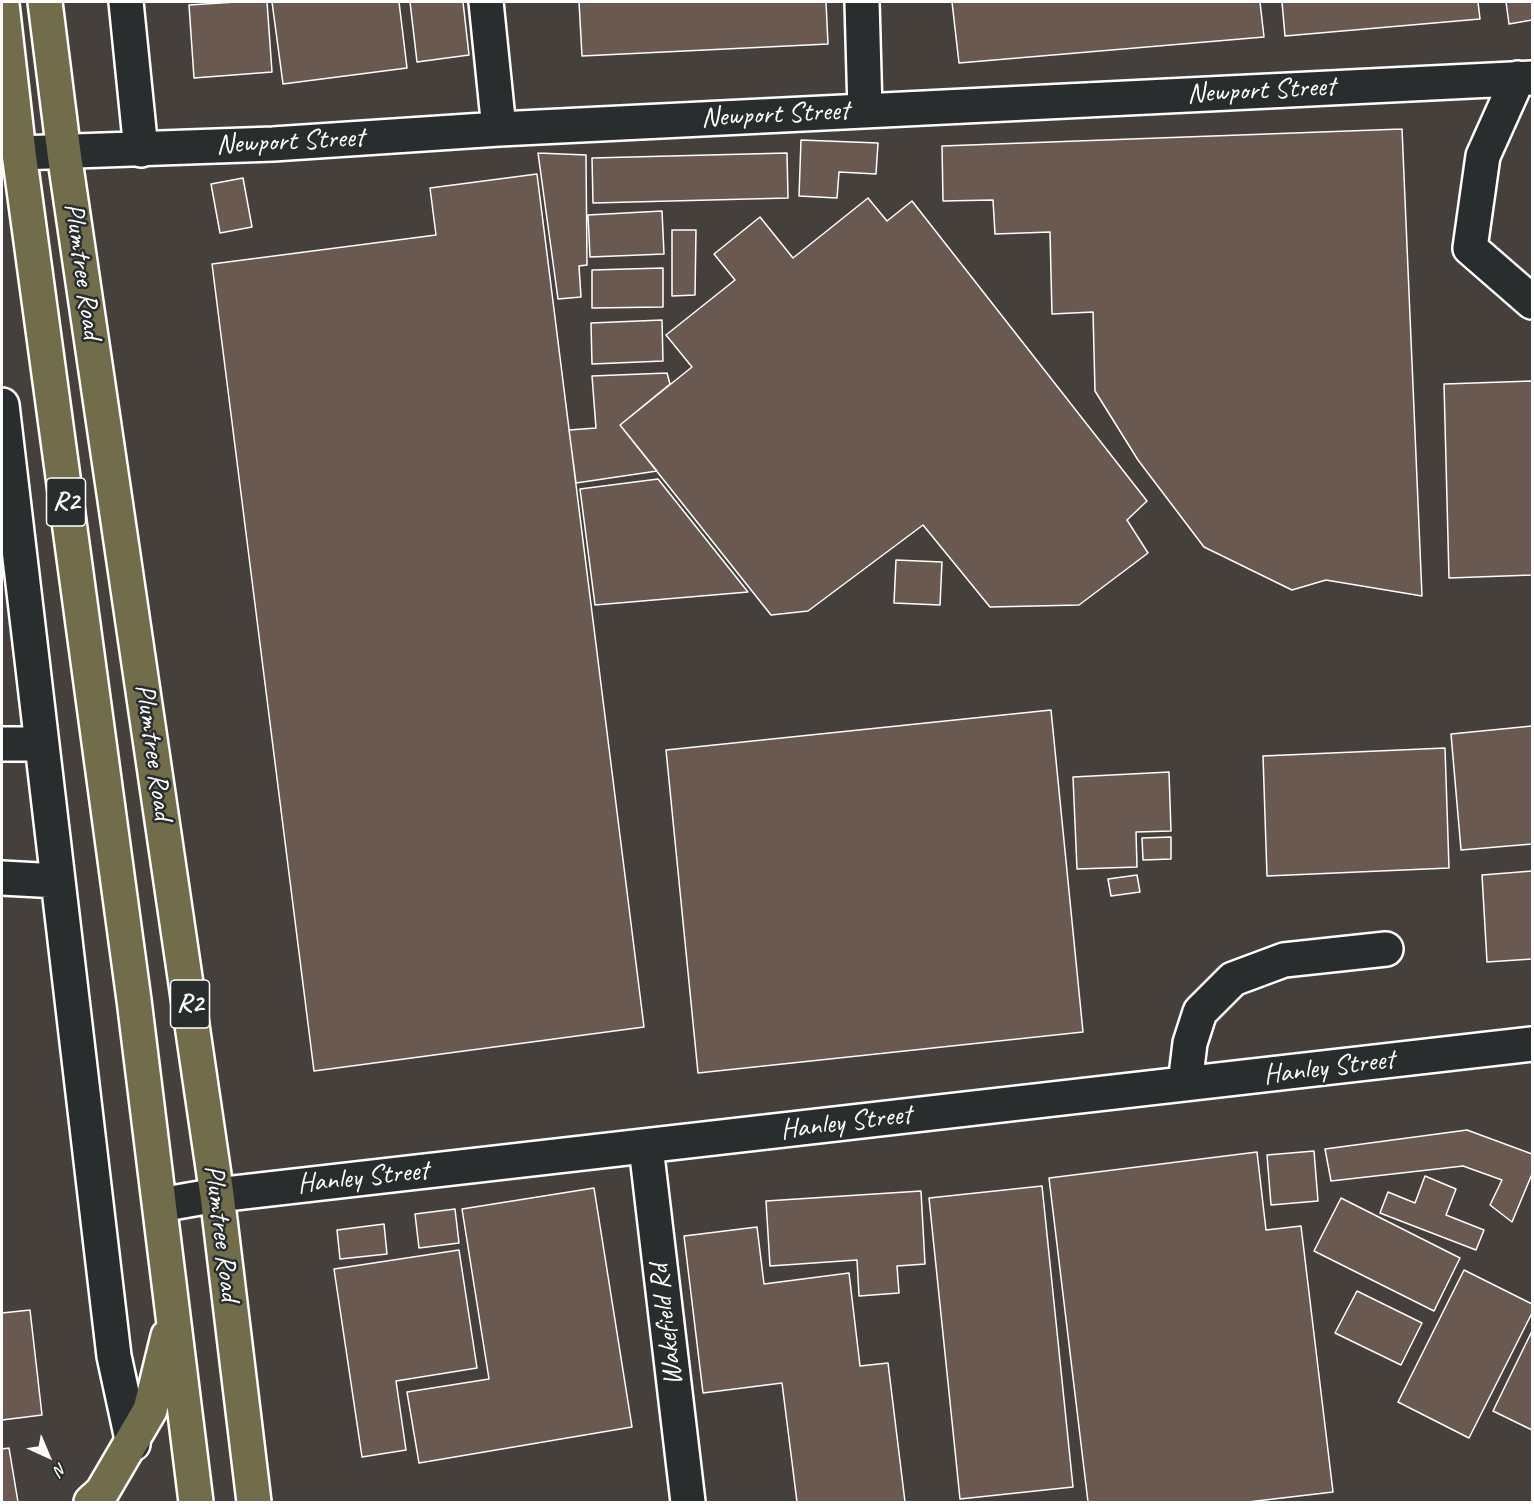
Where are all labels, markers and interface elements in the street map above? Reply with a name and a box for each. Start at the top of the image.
street label: Newport Street [1186,70,1336,112]
street label: Newport Street [700,94,850,136]
street label: Newport Street [215,121,365,163]
street label: Plumtree Road [56,201,108,341]
road number: R2 [46,478,86,526]
street label: Plumtree Road [127,682,179,822]
road number: R2 [170,980,210,1028]
street label: Hanley Street [1262,1043,1396,1093]
street label: Hanley Street [779,1098,913,1148]
street label: Hanley Street [296,1154,430,1202]
street label: Plumtree Road [196,1163,246,1303]
street label: Wakefield Rd [643,1262,691,1388]
north arrow [18,1426,78,1486]
text: N [50,1458,71,1480]

